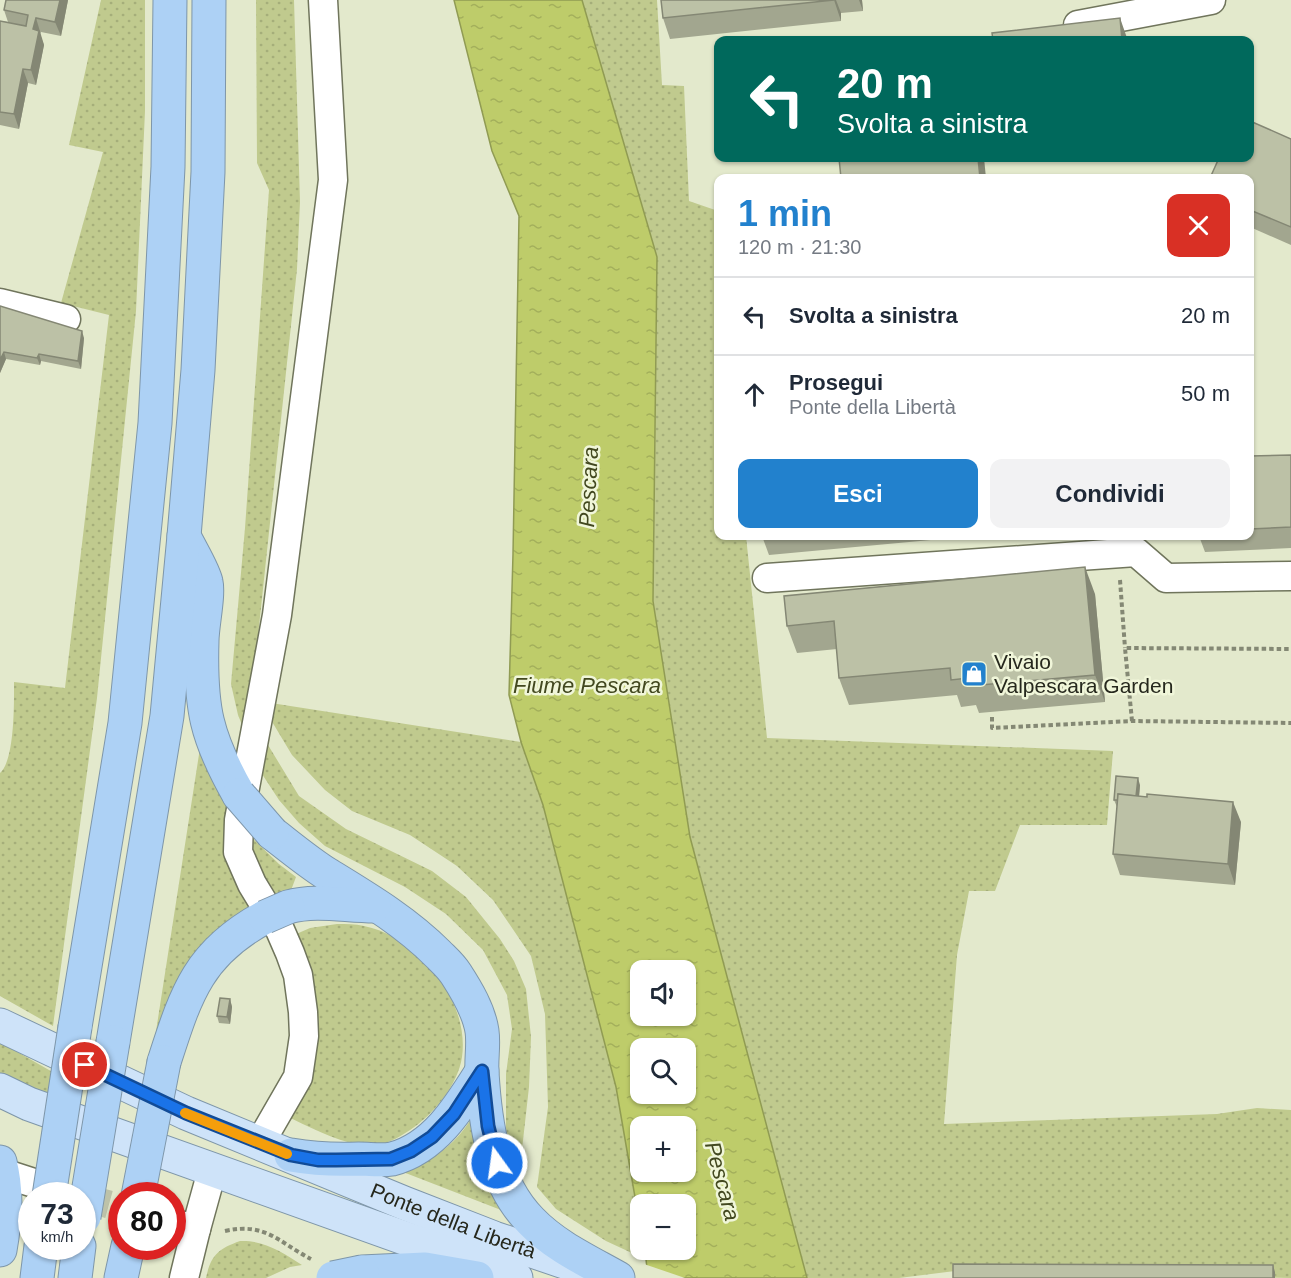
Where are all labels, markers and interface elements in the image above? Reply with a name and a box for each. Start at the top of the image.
icon: left [738,60,816,138]
text: 20 m [837,60,933,107]
text: Svolta a sinistra [837,109,1028,139]
text: 1 min [738,193,832,234]
button: close [1167,194,1230,257]
text: 120 m · 21:30 [738,236,861,258]
icon: left [738,300,771,333]
text: Svolta a sinistra [789,303,958,328]
text: 20 m [1181,303,1230,328]
text: Prosegui [789,370,883,395]
icon: ahead [738,378,771,411]
text: 50 m [1181,381,1230,406]
text: Ponte della Libertà [789,396,956,418]
water label: Pescara [574,446,603,528]
button: Esci [738,459,978,528]
button: Condividi [990,459,1230,528]
place label: Vivaio Valpescara Garden [994,650,1173,697]
shop icon: Vivaio Valpescara Garden [959,659,989,689]
water label: Fiume Pescara [513,673,661,698]
map controls [630,960,696,1260]
button: sound [630,960,696,1026]
button: search [630,1038,696,1104]
pin [59,1039,110,1090]
icon: arrive [68,1048,101,1081]
button: + [630,1116,696,1182]
position arrow [465,1131,529,1195]
water label: Pescara [700,1139,745,1223]
street label: Ponte della Libertà [367,1178,539,1263]
speed limit sign: 80 [108,1182,186,1260]
button: − [630,1194,696,1260]
text: 73 [40,1197,74,1230]
text: km/h [41,1228,73,1245]

